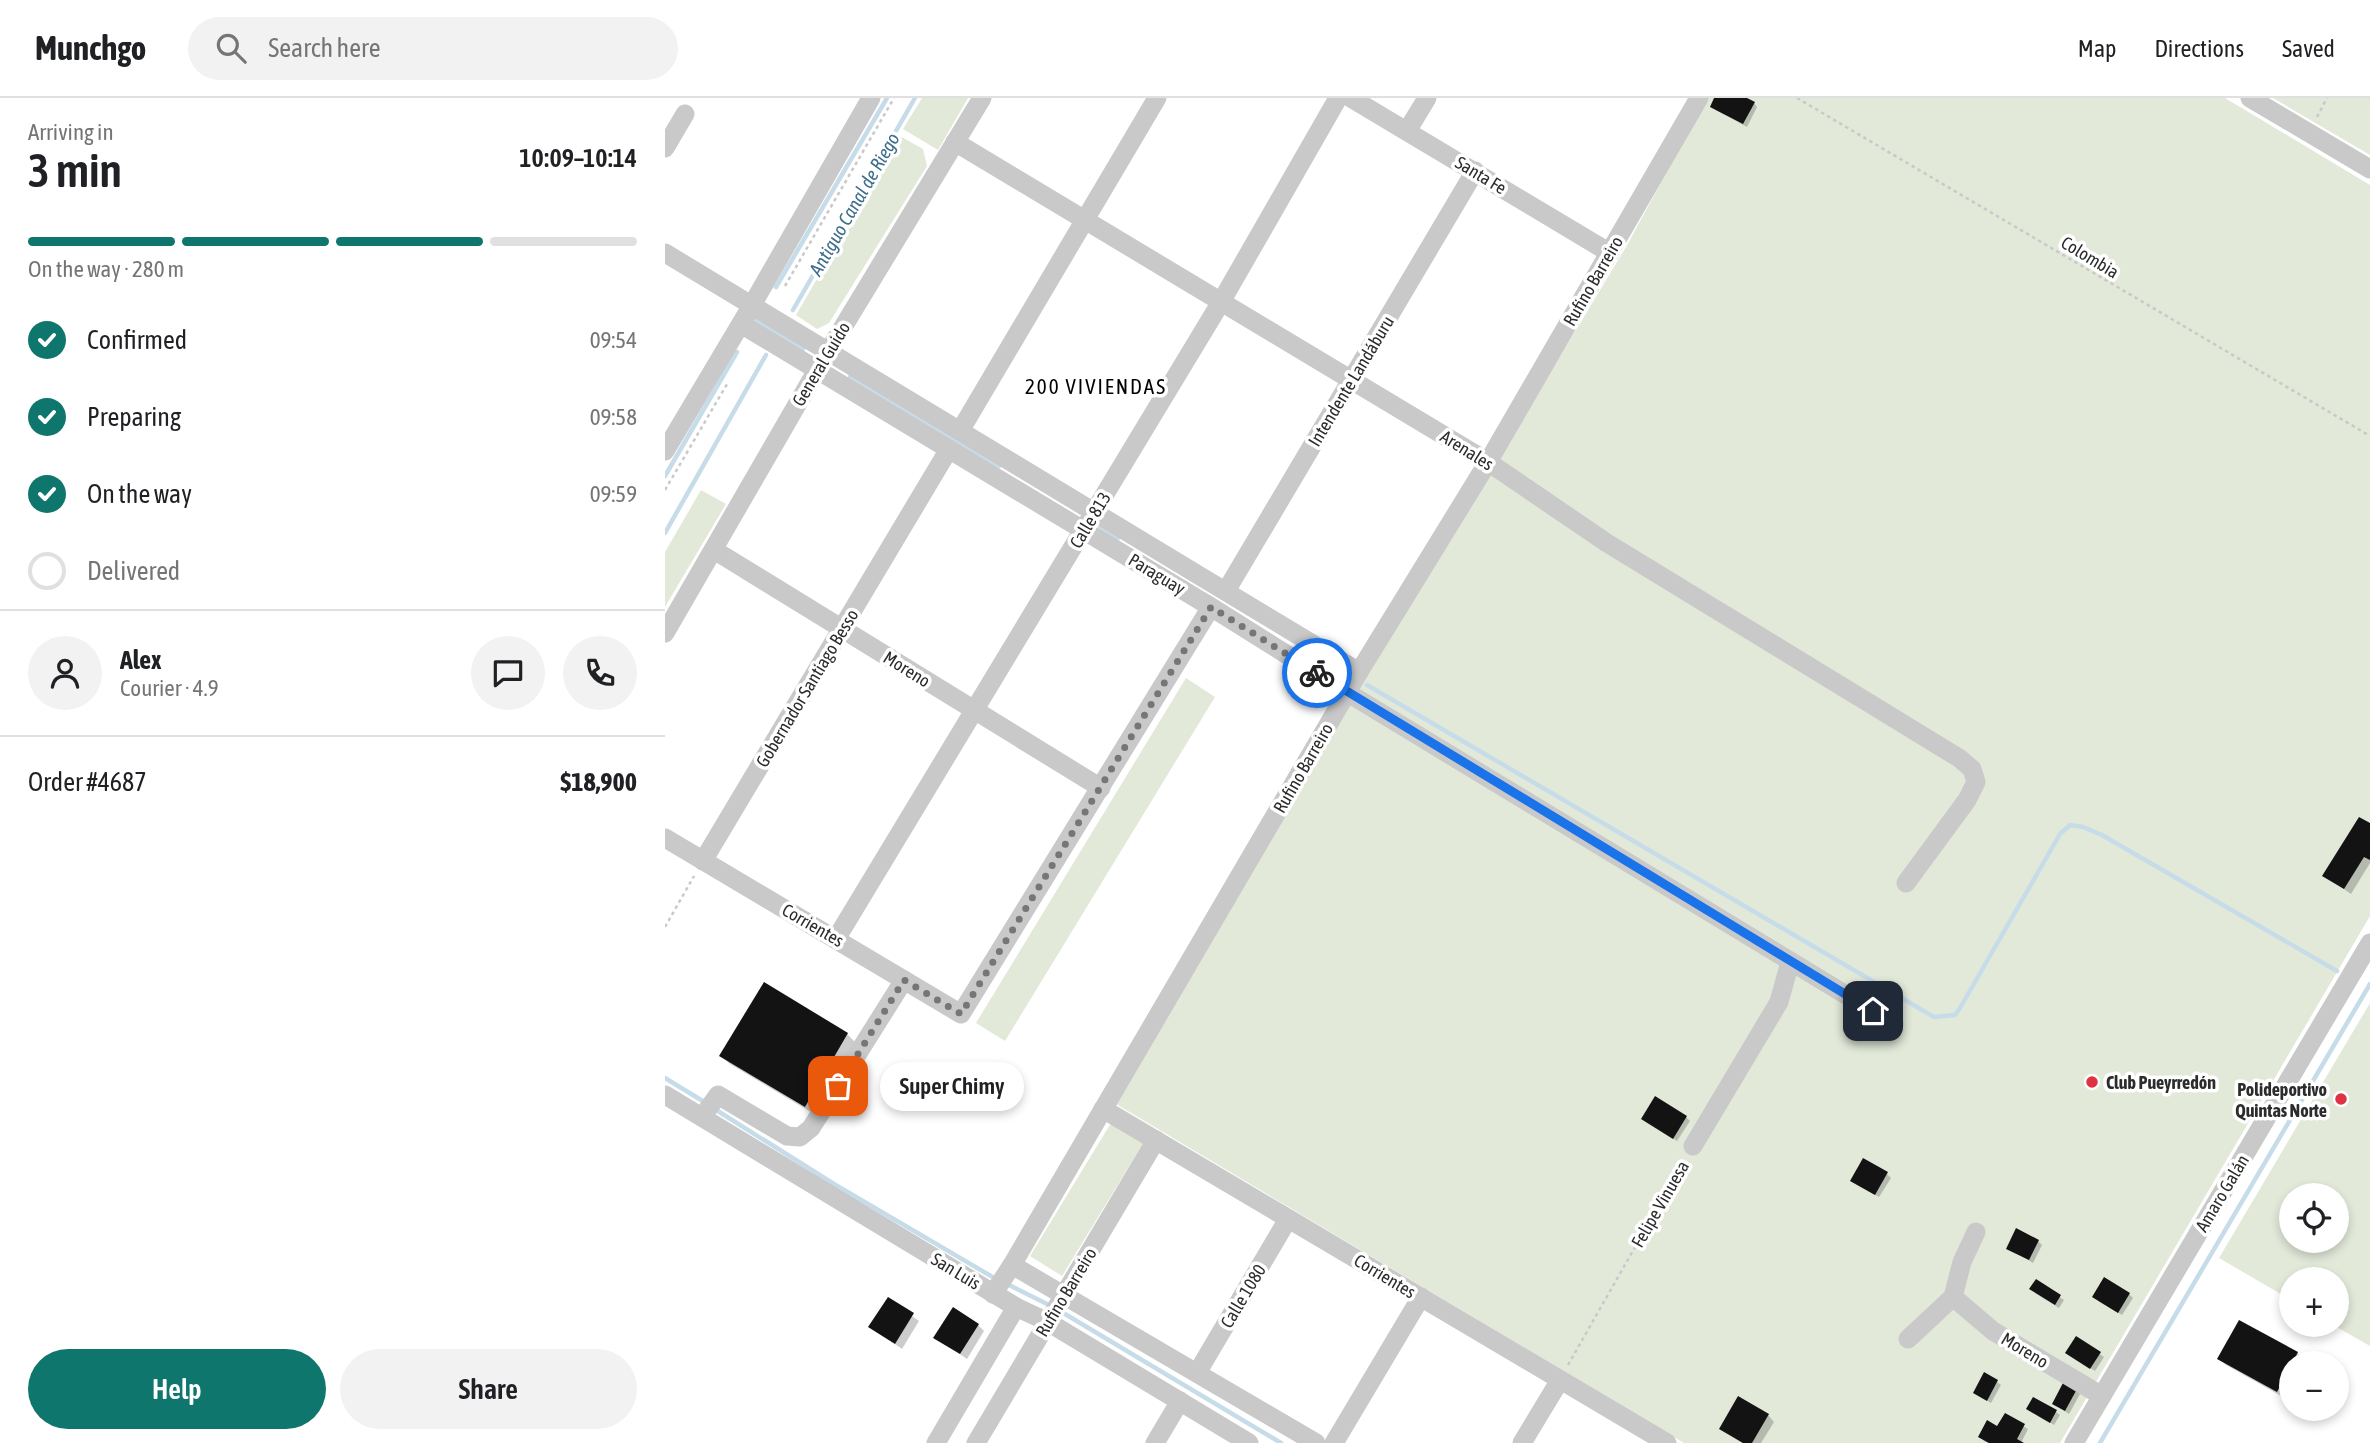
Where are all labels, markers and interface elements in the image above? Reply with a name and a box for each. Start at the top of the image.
search box [188,17,678,80]
text: Munchgo [35,29,146,67]
icon: search [212,29,250,67]
text: Search here [268,33,380,63]
text: Map [2078,35,2116,62]
text: Directions [2154,35,2244,62]
text: Saved [2282,35,2335,62]
text: Arriving in [28,119,114,145]
water label: Antiguo Canal de Riego [804,129,904,280]
text: 10:09–10:14 [519,143,637,173]
text: 3 min [28,144,122,197]
street label: Santa Fe [1452,152,1510,198]
street label: Rufino Barreiro [1559,232,1627,330]
street label: Colombia [2057,232,2123,282]
text: On the way · 280 m [28,256,184,282]
street label: Intendente Landáburu [1304,312,1398,450]
street label: General Guido [788,318,854,410]
icon: check [28,321,66,359]
text: Confirmed [87,325,187,355]
text: 09:54 [590,327,637,353]
district label: 200 VIVIENDAS [1025,374,1167,398]
icon: check [28,398,66,436]
text: Preparing [87,402,181,432]
text: 09:58 [590,404,637,430]
street label: Arenales [1437,426,1497,474]
icon: check [28,475,66,513]
text: On the way [87,479,192,509]
text: 09:59 [590,481,637,507]
street label: Calle 813 [1065,488,1115,552]
street label: Paraguay [1125,549,1189,599]
text: Delivered [87,556,180,586]
street label: Gobernador Santiago Besso [752,605,862,771]
button: person [28,636,102,710]
button: chat [471,636,545,710]
button: phone [563,636,637,710]
courier [1282,638,1352,708]
text: Alex [120,645,161,675]
street label: Moreno [880,647,934,691]
icon: bike [1298,654,1336,692]
text: Courier · 4.9 [120,675,219,701]
street label: Rufino Barreiro [1269,719,1337,817]
text: Order #4687 [28,767,147,797]
text: $18,900 [560,767,637,797]
street label: Corrientes [778,899,848,951]
pin [1843,981,1903,1041]
icon: home [1854,992,1892,1030]
pin [808,1056,868,1116]
callout: Super Chimy [880,1062,1023,1110]
icon: bag [819,1067,857,1105]
place label: Club Pueyrredón [2106,1072,2216,1093]
text: Super Chimy [900,1073,1004,1099]
marker: Club Pueyrredón [2084,1074,2100,1090]
place label: Polideportivo Quintas Norte [2235,1079,2327,1121]
marker: Polideportivo Quintas Norte [2333,1091,2349,1107]
street label: Amaro Galán [2191,1151,2253,1235]
street label: Felipe Vinuesa [1627,1157,1693,1251]
map controls [2279,1183,2349,1421]
button: locate [2279,1183,2349,1253]
street label: Rufino Barreiro [1031,1244,1101,1340]
street label: San Luis [928,1248,984,1294]
street label: Corrientes [1351,1250,1419,1302]
street label: Calle 1080 [1216,1260,1270,1332]
button: + [2279,1267,2349,1337]
street label: Moreno [1998,1328,2052,1372]
button: Help [28,1349,326,1429]
button: Share [340,1349,637,1429]
button: − [2279,1351,2349,1421]

